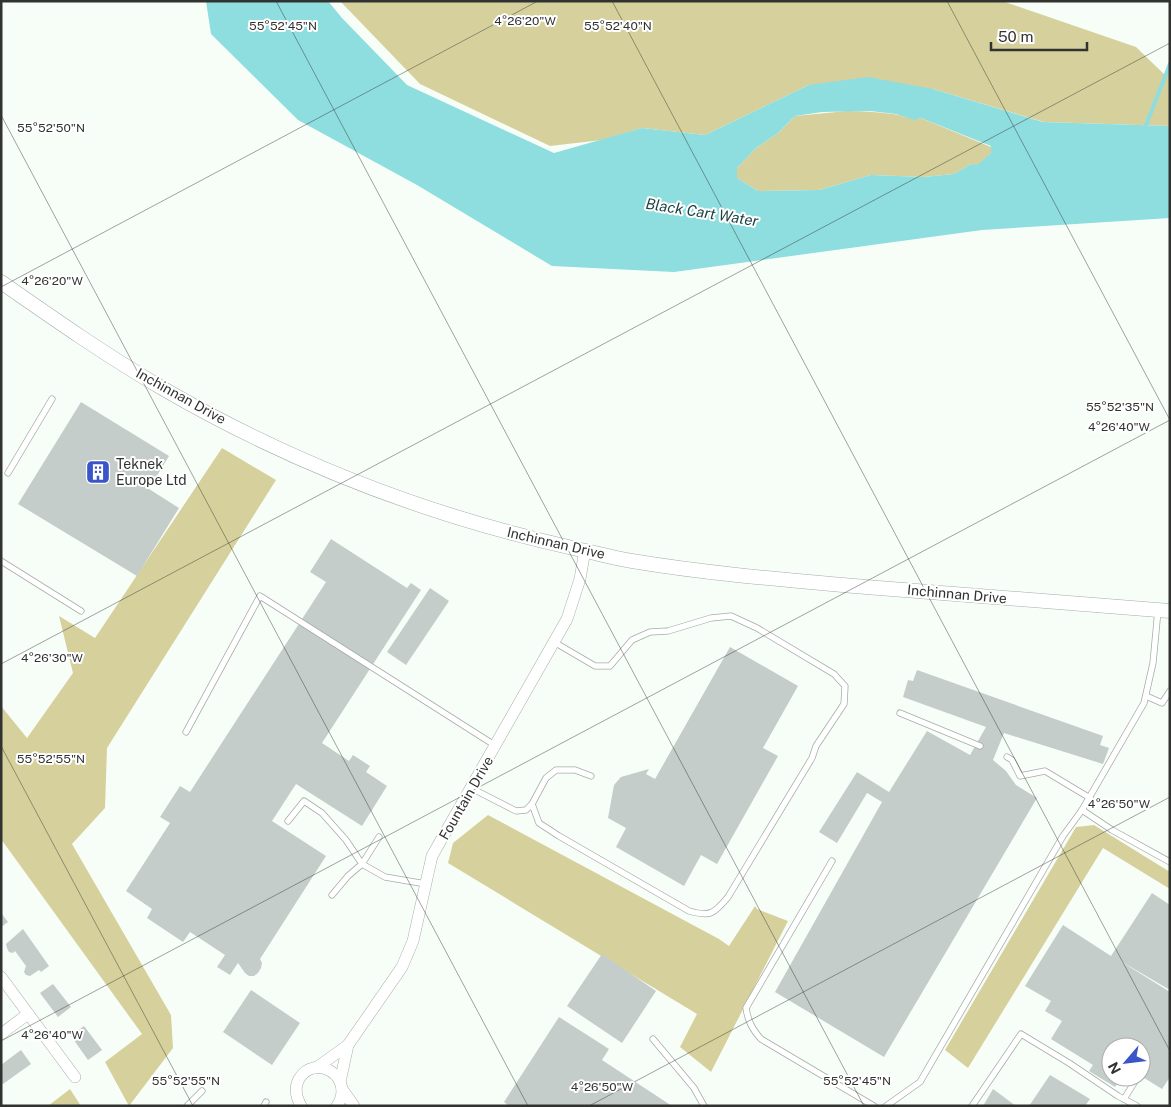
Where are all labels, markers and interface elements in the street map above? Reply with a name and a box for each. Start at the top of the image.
text: 4°26'20"W [494,14,556,28]
text: 55°52'45"N [249,19,317,33]
text: 55°52'40"N [584,19,652,33]
scale bar [991,20,1087,52]
text: 50 m [998,28,1033,45]
text: 55°52'50"N [17,121,85,135]
water label: Black Cart Water [644,195,760,229]
text: 4°26'20"W [21,274,83,288]
street label: Inchinnan Drive [133,365,229,427]
text: 55°52'35"N [1086,400,1154,414]
text: 4°26'40"W [1088,420,1151,434]
place label: Teknek Europe Ltd [116,456,187,488]
building icon: Teknek Europe Ltd [85,459,111,485]
street label: Inchinnan Drive [505,524,607,562]
street label: Inchinnan Drive [906,582,1008,606]
text: 4°26'30"W [21,651,84,665]
text: 55°52'55"N [17,752,85,766]
street label: Fountain Drive [436,753,496,843]
text: 4°26'50"W [1088,797,1151,811]
text: 4°26'40"W [21,1028,84,1042]
north arrow [1101,1037,1151,1087]
text: N [1105,1060,1124,1077]
text: 55°52'55"N [152,1074,220,1088]
text: 55°52'45"N [823,1074,891,1088]
text: 4°26'50"W [571,1080,634,1094]

